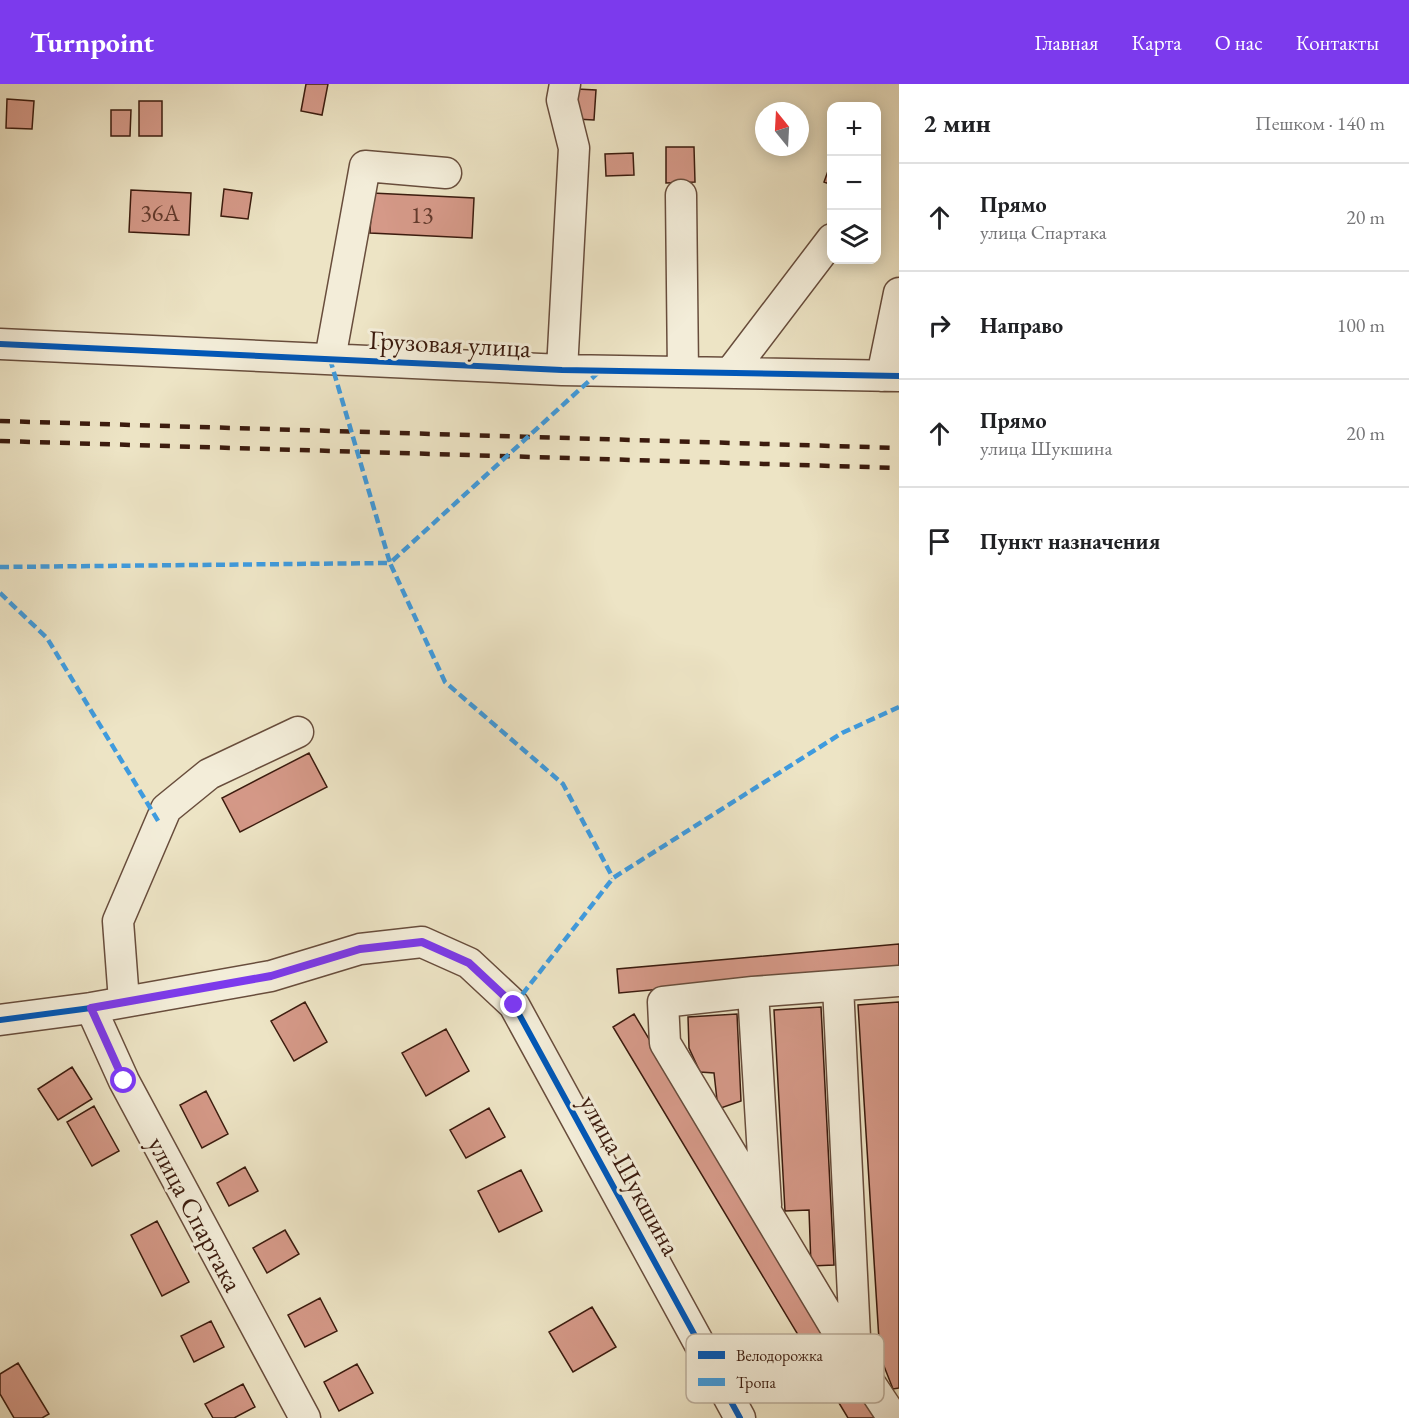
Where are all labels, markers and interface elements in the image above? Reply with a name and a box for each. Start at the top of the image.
text: Turnpoint [30,24,154,60]
text: Главная [1034,29,1098,56]
text: Карта [1131,29,1182,56]
text: О нас [1215,29,1263,56]
text: Контакты [1296,29,1379,56]
north arrow [755,102,809,156]
map controls [827,102,881,264]
button: + [827,102,881,156]
text: 2 мин [923,106,991,140]
text: Пешком · 140 m [1255,110,1385,136]
button: − [827,156,881,210]
text: Прямо [980,190,1047,219]
house number: 36А [140,197,180,228]
house number: 13 [410,199,434,230]
icon: ahead [923,201,956,234]
text: 20 m [1346,204,1385,230]
button: layers [827,210,881,264]
text: улица Спартака [980,219,1107,245]
icon: right [923,309,956,342]
text: Направо [980,311,1063,340]
text: 100 m [1337,312,1385,338]
street label: Грузовая улица [368,322,532,365]
text: Прямо [980,406,1047,435]
icon: ahead [923,417,956,450]
text: 20 m [1346,420,1385,446]
text: улица Шукшина [980,435,1113,461]
icon: arrive [923,525,956,558]
text: Пункт назначения [980,527,1160,556]
route end [500,991,526,1017]
route start [110,1067,136,1093]
street label: улица Шукшина [572,1088,689,1262]
street label: улица Спартака [140,1130,251,1298]
legend [686,1334,884,1403]
text: Велодорожка [736,1345,823,1366]
text: Тропа [736,1372,776,1393]

